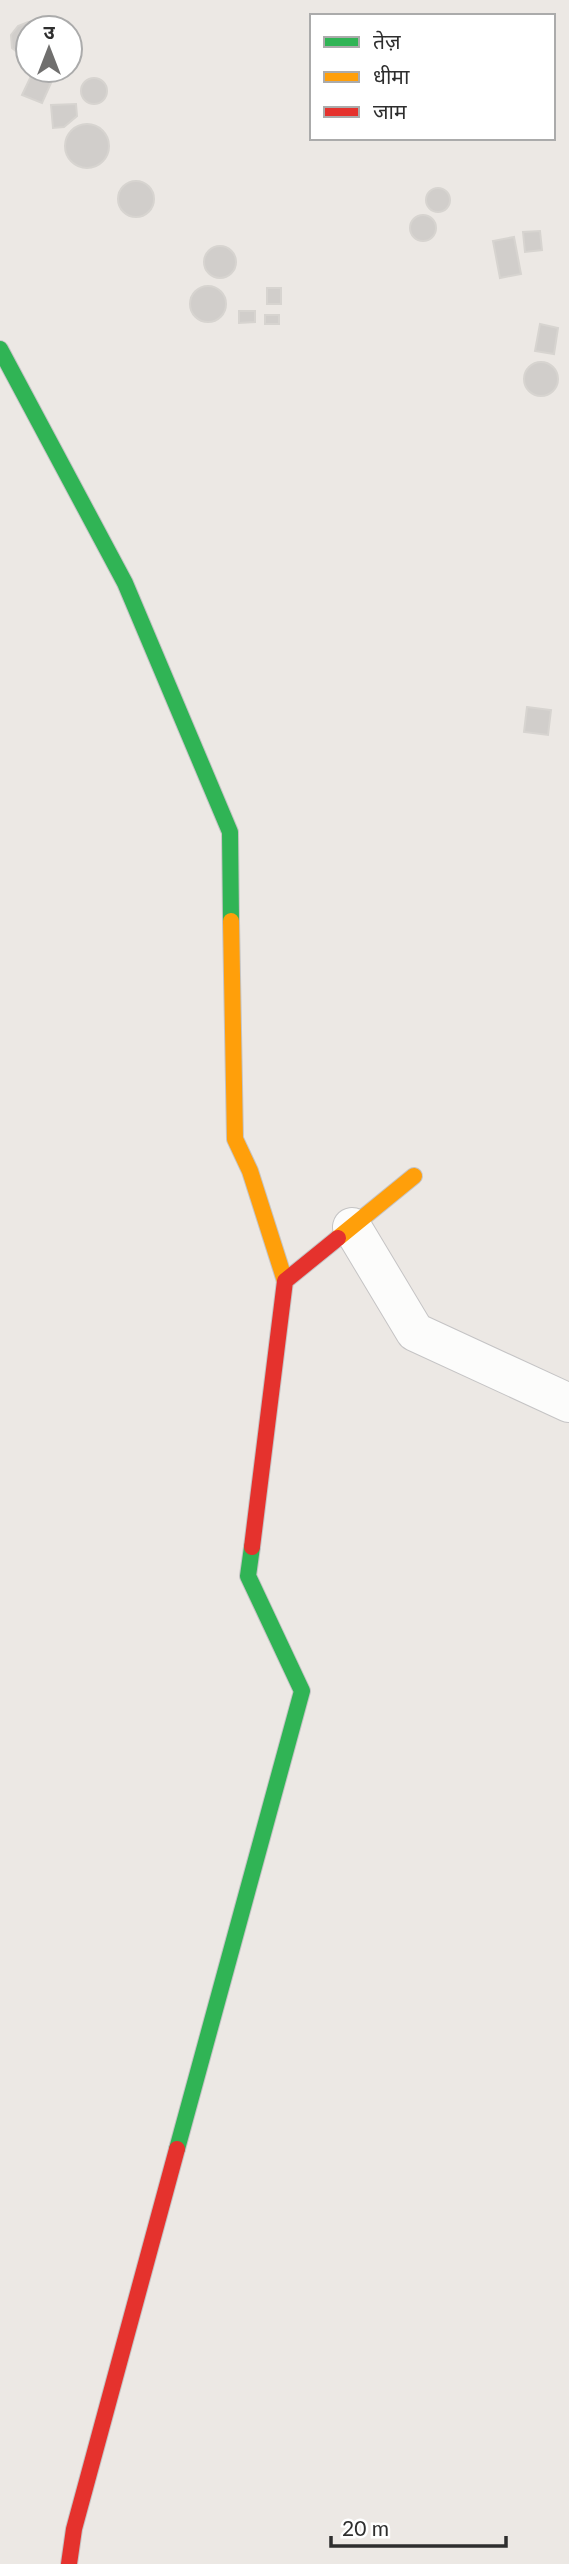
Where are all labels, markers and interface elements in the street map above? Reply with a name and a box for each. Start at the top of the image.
north arrow [14,14,84,84]
legend [310,14,555,140]
text: उ [43,20,55,43]
text: तेज़ [373,28,401,53]
text: धीमा [373,63,410,88]
text: जाम [373,98,407,123]
scale bar [331,2504,506,2548]
text: 20 m [342,2515,389,2540]

